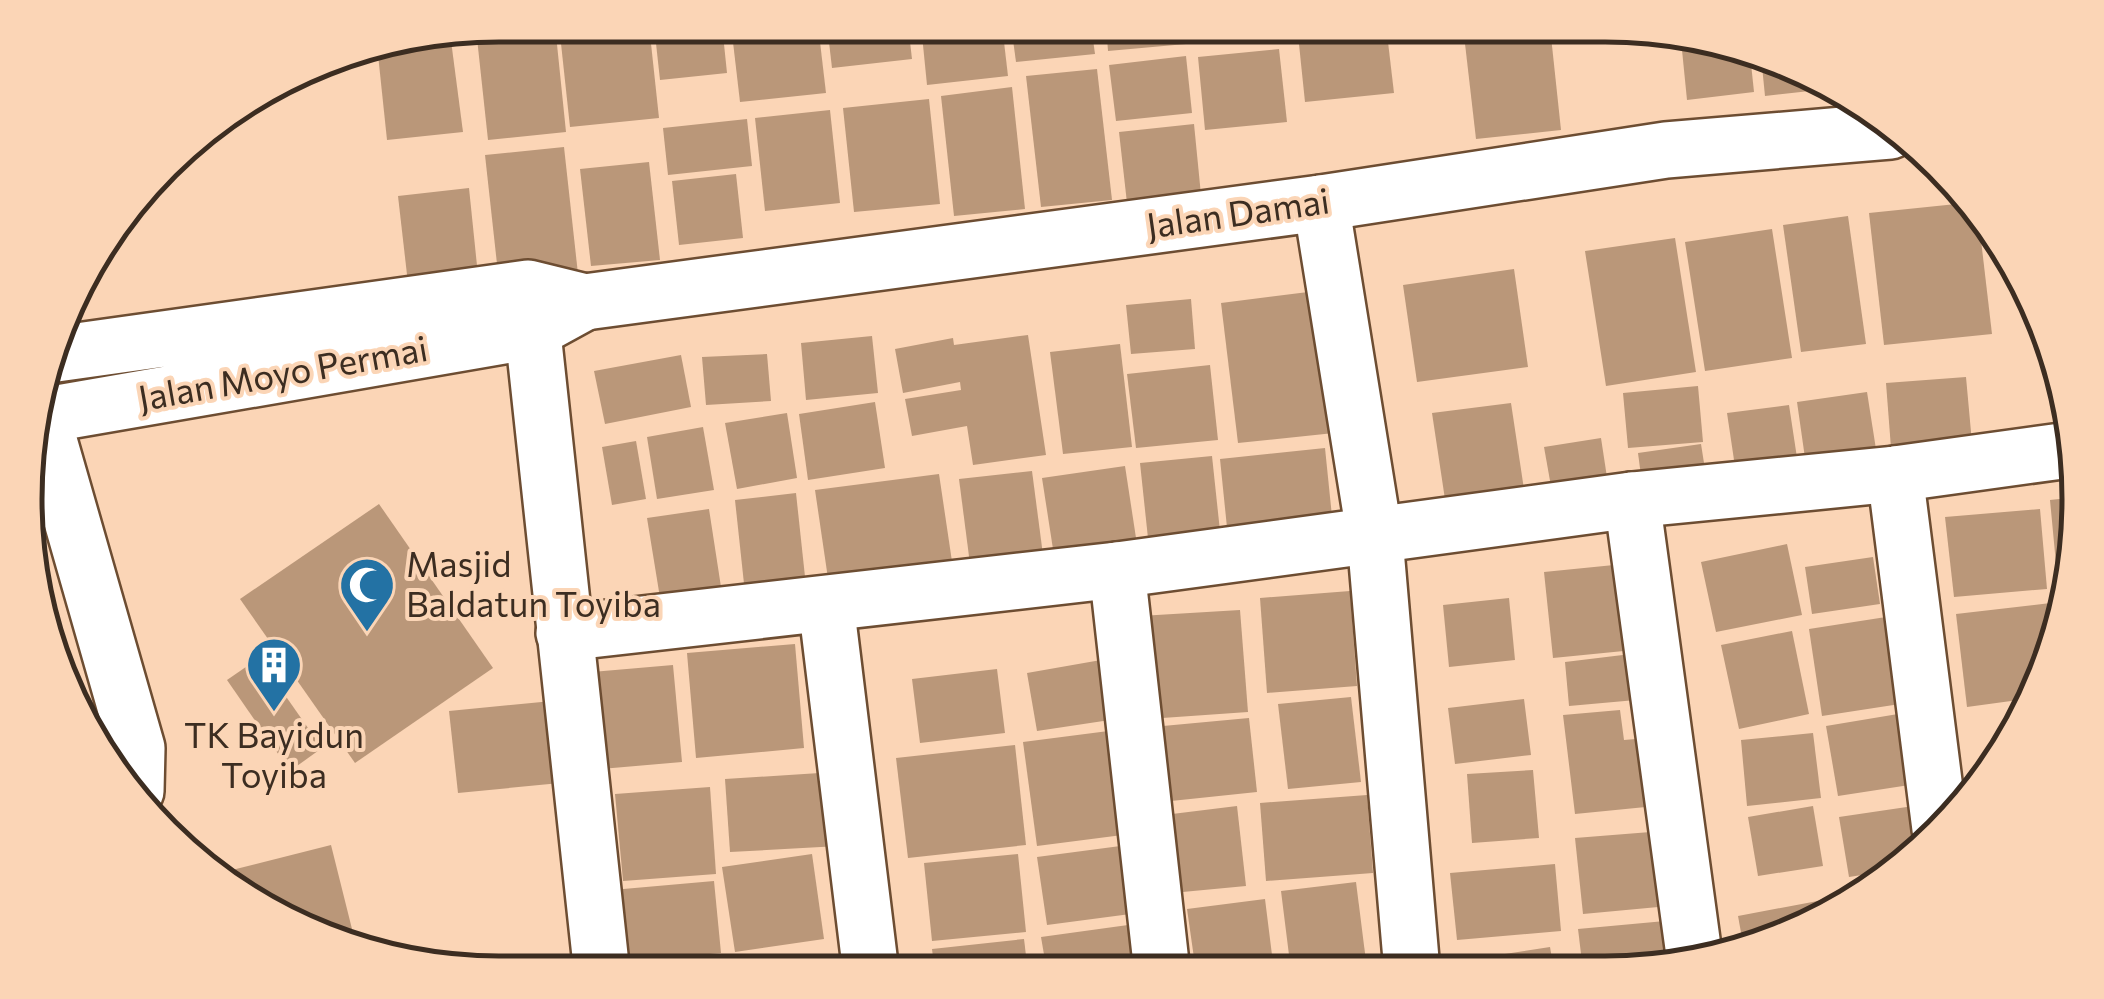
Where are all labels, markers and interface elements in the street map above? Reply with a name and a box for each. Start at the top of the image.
street label: Jalan Damai [1143,177,1332,246]
street label: Jalan Moyo Permai [135,325,431,418]
place label: Masjid Baldatun Toyiba [406,541,661,624]
mosque icon: Masjid Baldatun Toyiba [337,555,397,634]
building icon: TK Bayidun Toyiba [244,635,304,714]
place label: TK Bayidun Toyiba [184,712,364,795]

